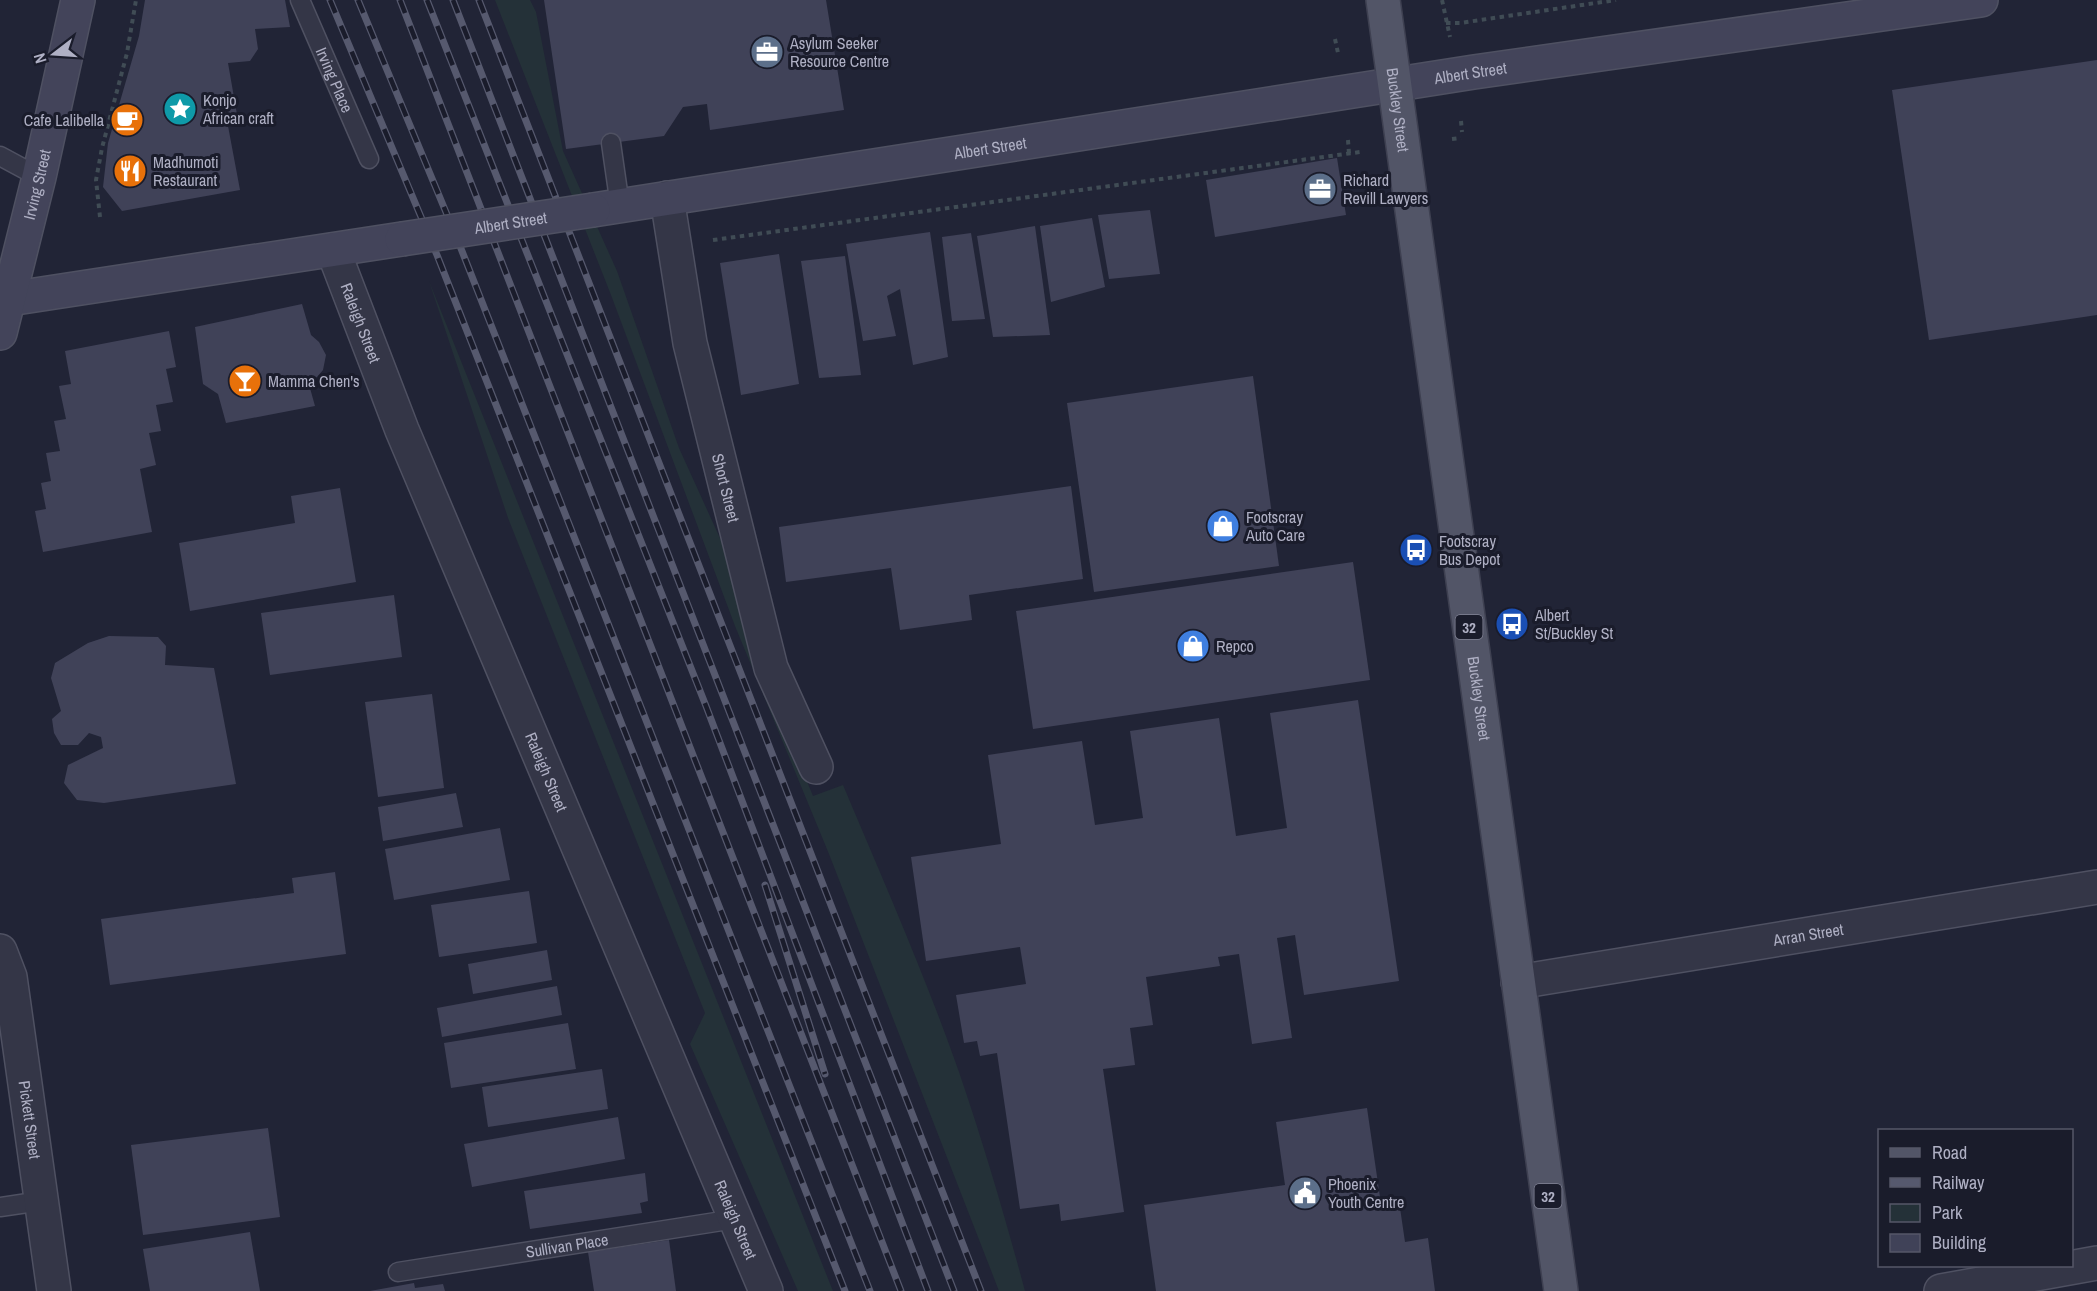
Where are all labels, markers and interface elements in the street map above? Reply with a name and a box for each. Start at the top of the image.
north arrow [24,24,84,84]
place label: Asylum Seeker Resource Centre [789,32,889,72]
office icon: Asylum Seeker Resource Centre [749,34,785,70]
street label: Irving Place [311,44,359,116]
text: N [28,51,52,66]
street label: Albert Street [1432,56,1508,89]
street label: Buckley Street [1381,67,1415,154]
place label: Konjo African craft [202,89,274,129]
place icon: Konjo African craft [162,91,198,127]
cafe icon: Cafe Lalibella [109,102,145,138]
place label: Cafe Lalibella [24,109,105,131]
street label: Albert Street [951,131,1028,164]
street label: Irving Street [18,147,56,222]
place label: Madhumoti Restaurant [153,151,219,191]
restaurant icon: Madhumoti Restaurant [112,153,148,189]
place label: Richard Revill Lawyers [1343,169,1428,209]
office icon: Richard Revill Lawyers [1302,171,1338,207]
street label: Albert Street [472,206,549,239]
street label: Raleigh Street [336,280,386,366]
bar icon: Mamma Chen's [227,363,263,399]
place label: Mamma Chen's [268,370,359,392]
street label: Short Street [707,451,745,525]
place label: Footscray Auto Care [1245,506,1305,546]
shop icon: Footscray Auto Care [1205,508,1241,544]
place label: Footscray Bus Depot [1439,530,1501,570]
bus stop icon: Footscray Bus Depot [1398,532,1434,568]
place label: Albert St/Buckley St [1534,604,1613,644]
bus stop icon: Albert St/Buckley St [1494,606,1530,642]
road number: 32 [1456,615,1482,639]
shop icon: Repco [1175,628,1211,664]
place label: Repco [1216,635,1254,657]
street label: Buckley Street [1463,655,1496,742]
street label: Raleigh Street [520,729,573,815]
street label: Arran Street [1770,918,1845,951]
street label: Pickett Street [14,1079,46,1161]
legend [1878,1129,2073,1267]
text: Road [1932,1140,1967,1165]
text: Railway [1932,1170,1985,1195]
place label: Phoenix Youth Centre [1328,1173,1404,1213]
public building icon: Phoenix Youth Centre [1287,1175,1323,1211]
street label: Raleigh Street [709,1177,762,1263]
road number: 32 [1534,1184,1562,1208]
text: Park [1932,1200,1963,1225]
street label: Sullivan Place [524,1228,610,1263]
text: Building [1932,1230,1987,1255]

